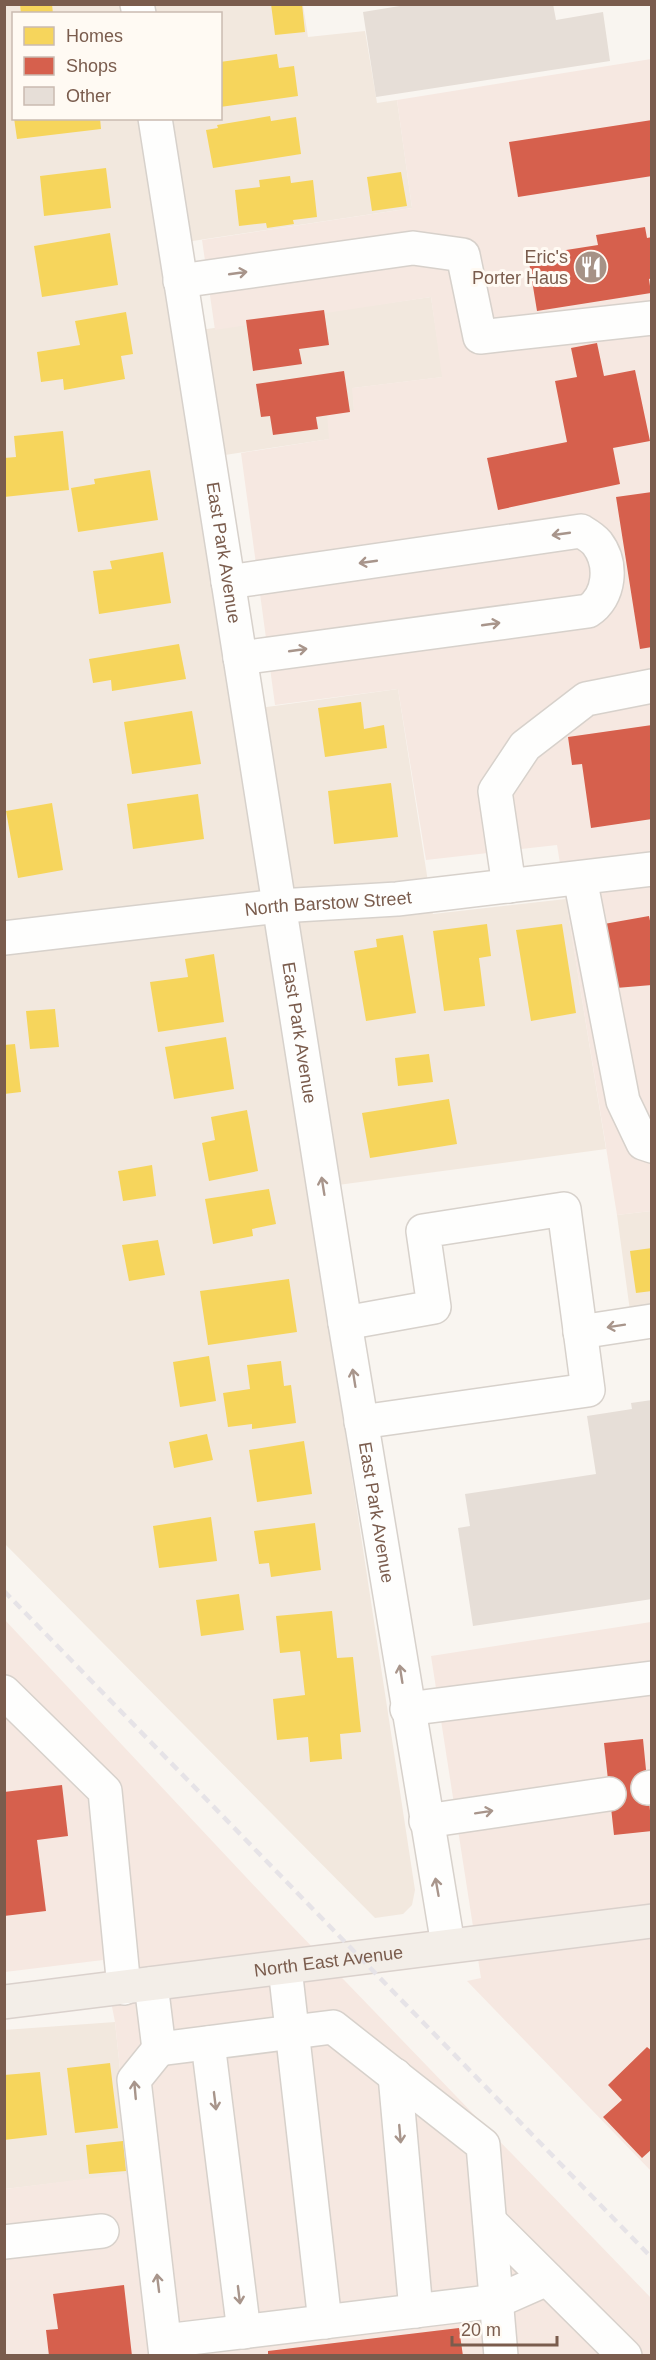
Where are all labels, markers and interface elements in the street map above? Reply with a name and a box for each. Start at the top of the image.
legend [12,12,222,120]
text: Homes [66,26,123,46]
text: Shops [66,56,117,76]
text: Other [66,86,111,106]
place label: Eric's Porter Haus [472,247,568,288]
restaurant icon: Eric's Porter Haus [573,249,609,285]
one-way arrow [228,267,248,278]
street label: East Park Avenue [203,481,245,625]
one-way arrow [551,528,571,539]
one-way arrow [358,556,378,567]
one-way arrow [481,618,501,629]
one-way arrow [287,645,307,656]
street label: North Barstow Street [244,887,413,920]
street label: East Park Avenue [278,961,320,1105]
one-way arrow [318,1176,329,1196]
one-way arrow [607,1321,626,1332]
one-way arrow [348,1369,359,1389]
street label: East Park Avenue [355,1440,398,1585]
one-way arrow [396,1665,407,1685]
one-way arrow [474,1807,493,1818]
one-way arrow [432,1878,443,1898]
street label: North East Avenue [253,1942,404,1981]
one-way arrow [129,2081,140,2100]
one-way arrow [210,2091,221,2111]
one-way arrow [395,2123,406,2143]
one-way arrow [153,2274,164,2294]
one-way arrow [234,2284,245,2304]
scale bar [452,2309,557,2347]
text: 20 m [461,2320,501,2340]

